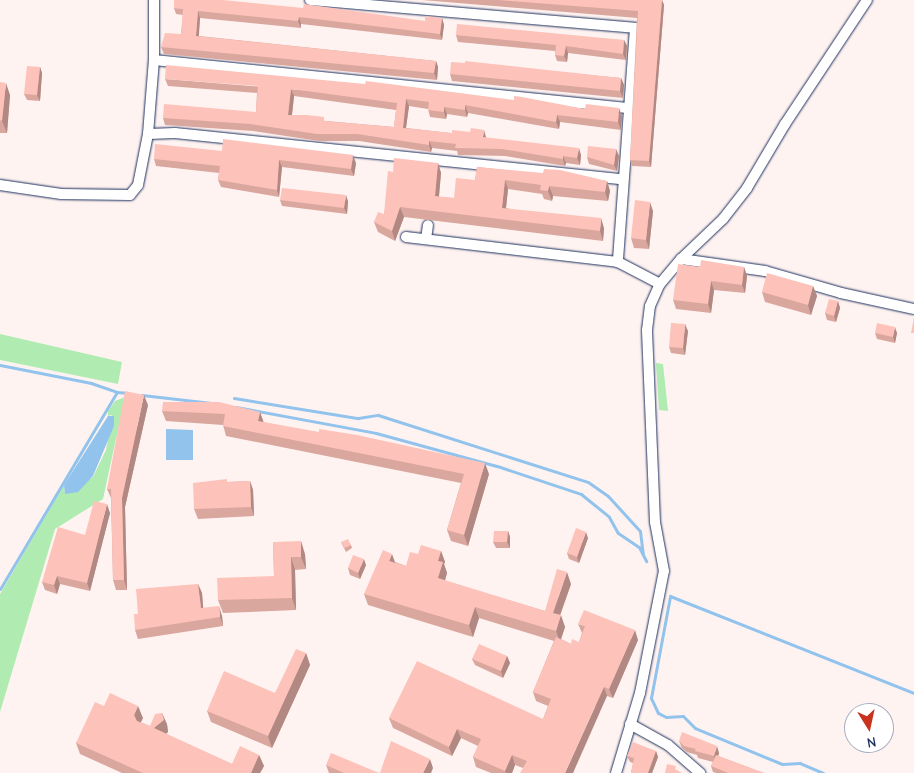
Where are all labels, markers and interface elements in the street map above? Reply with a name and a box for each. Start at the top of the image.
north arrow [844,703,894,753]
text: N [866,733,878,751]

